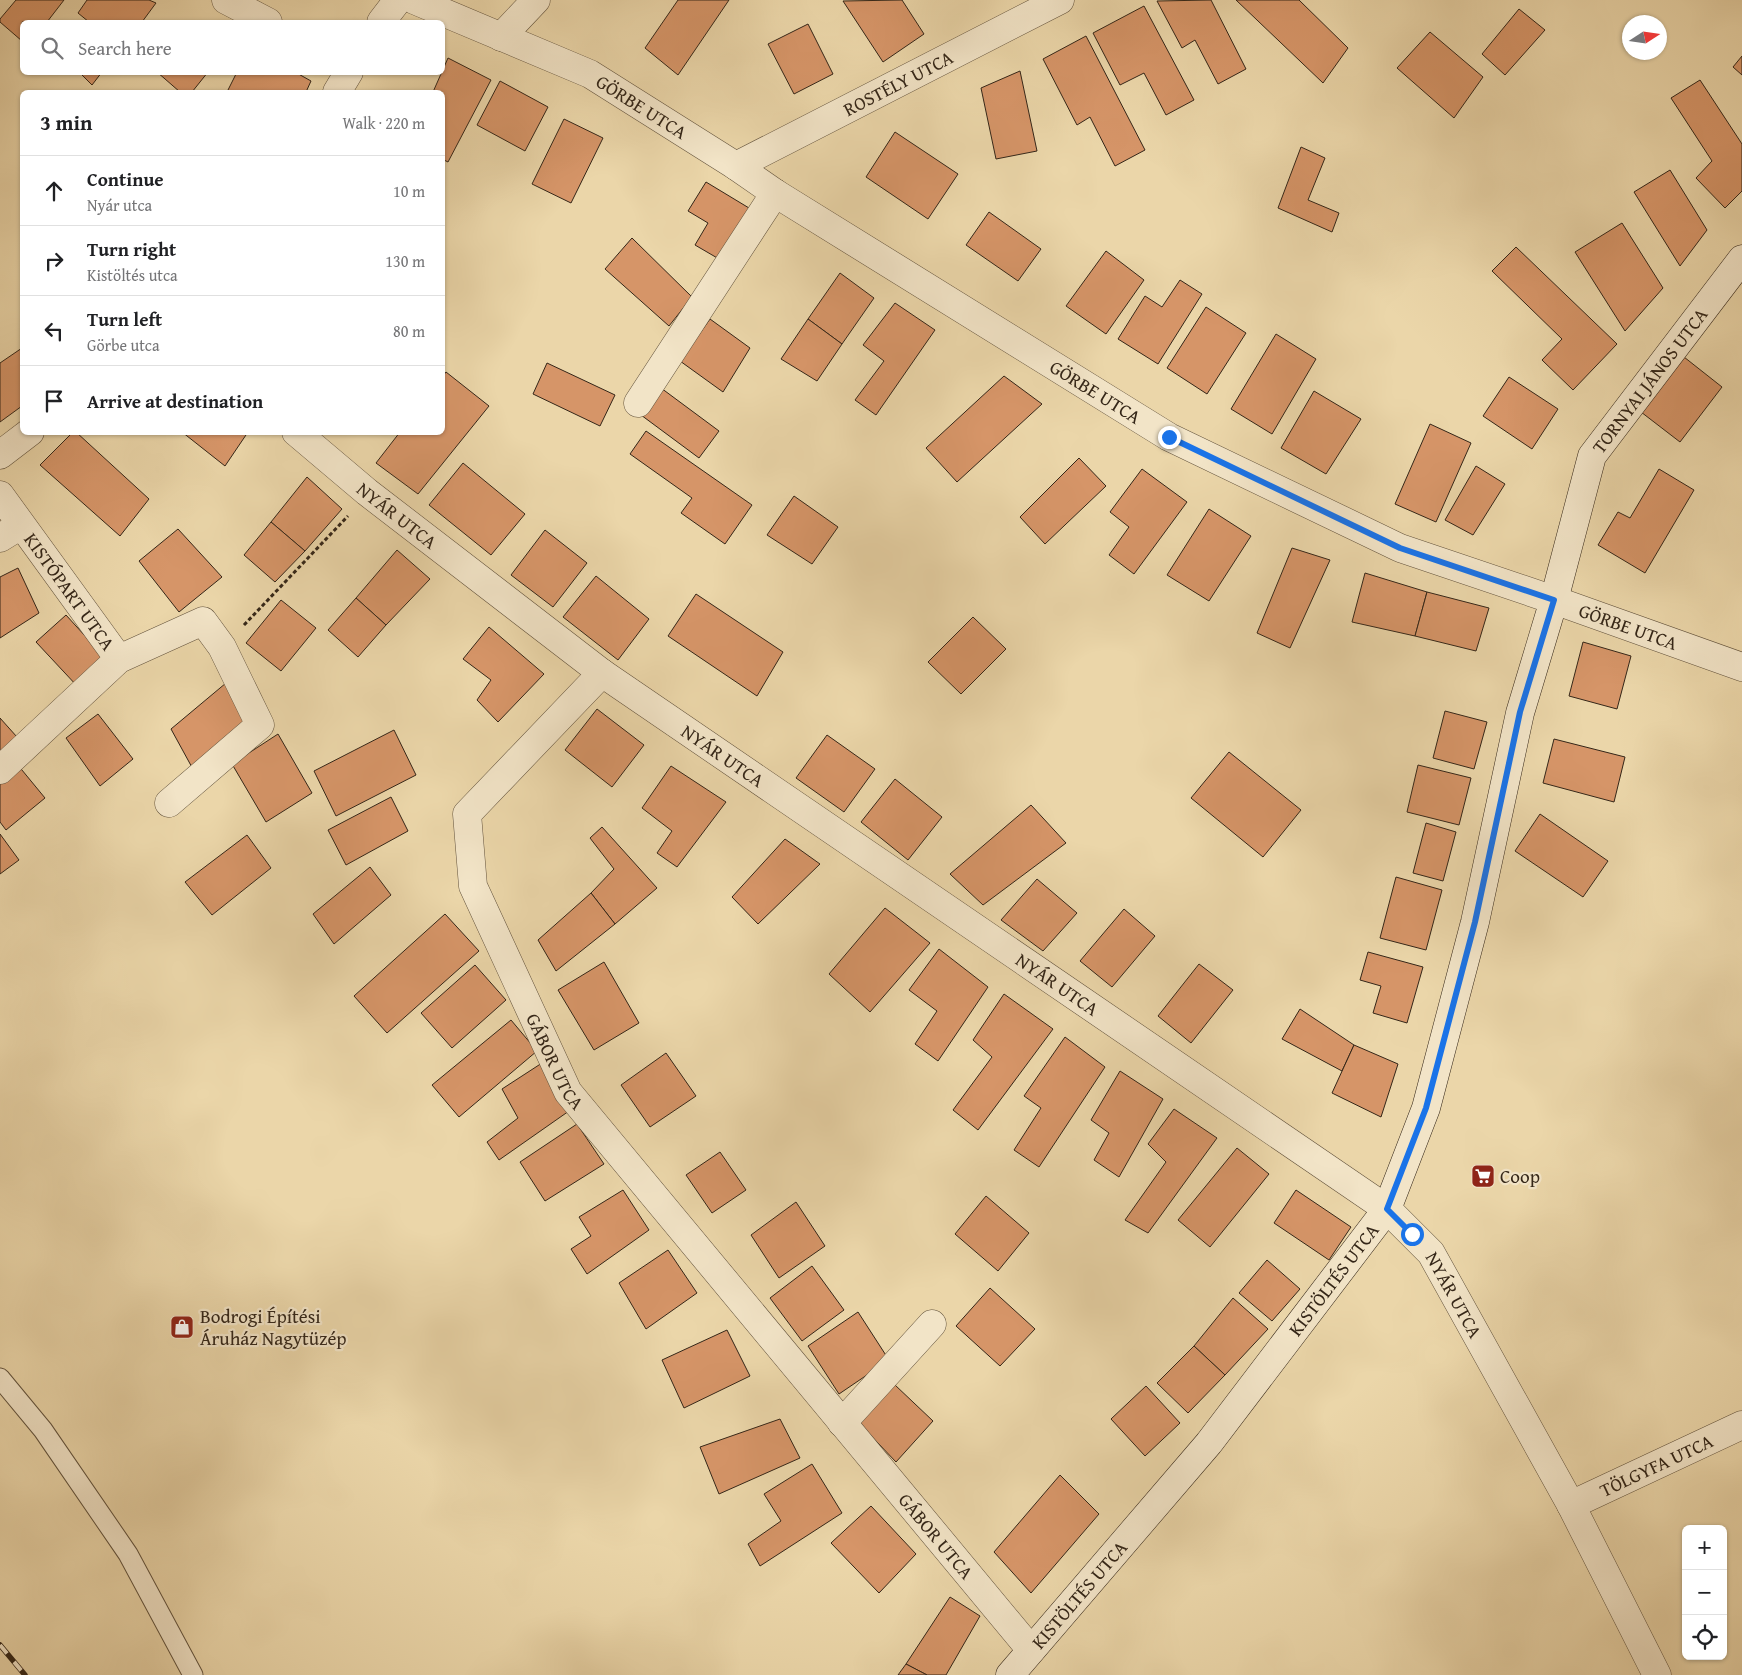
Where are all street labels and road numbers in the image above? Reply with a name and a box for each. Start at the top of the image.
street label: ROSTÉLY UTCA [838,43,958,123]
street label: GÖRBE UTCA [591,67,693,146]
street label: TORNYAI JÁNOS UTCA [1585,301,1714,459]
street label: GÖRBE UTCA [1045,353,1147,431]
street label: NYÁR UTCA [351,475,444,556]
street label: KISTÓPART UTCA [18,527,122,656]
street label: GÖRBE UTCA [1575,596,1682,657]
street label: NYÁR UTCA [676,717,770,794]
street label: NYÁR UTCA [1010,946,1105,1023]
street label: GÁBOR UTCA [519,1008,591,1116]
street label: KISTÖLTÉS UTCA [1281,1217,1386,1342]
street label: NYÁR UTCA [1419,1246,1490,1343]
street label: TÖLGYFA UTCA [1595,1426,1718,1504]
street label: GÁBOR UTCA [892,1487,981,1585]
street label: KISTÖLTÉS UTCA [1024,1534,1134,1655]

